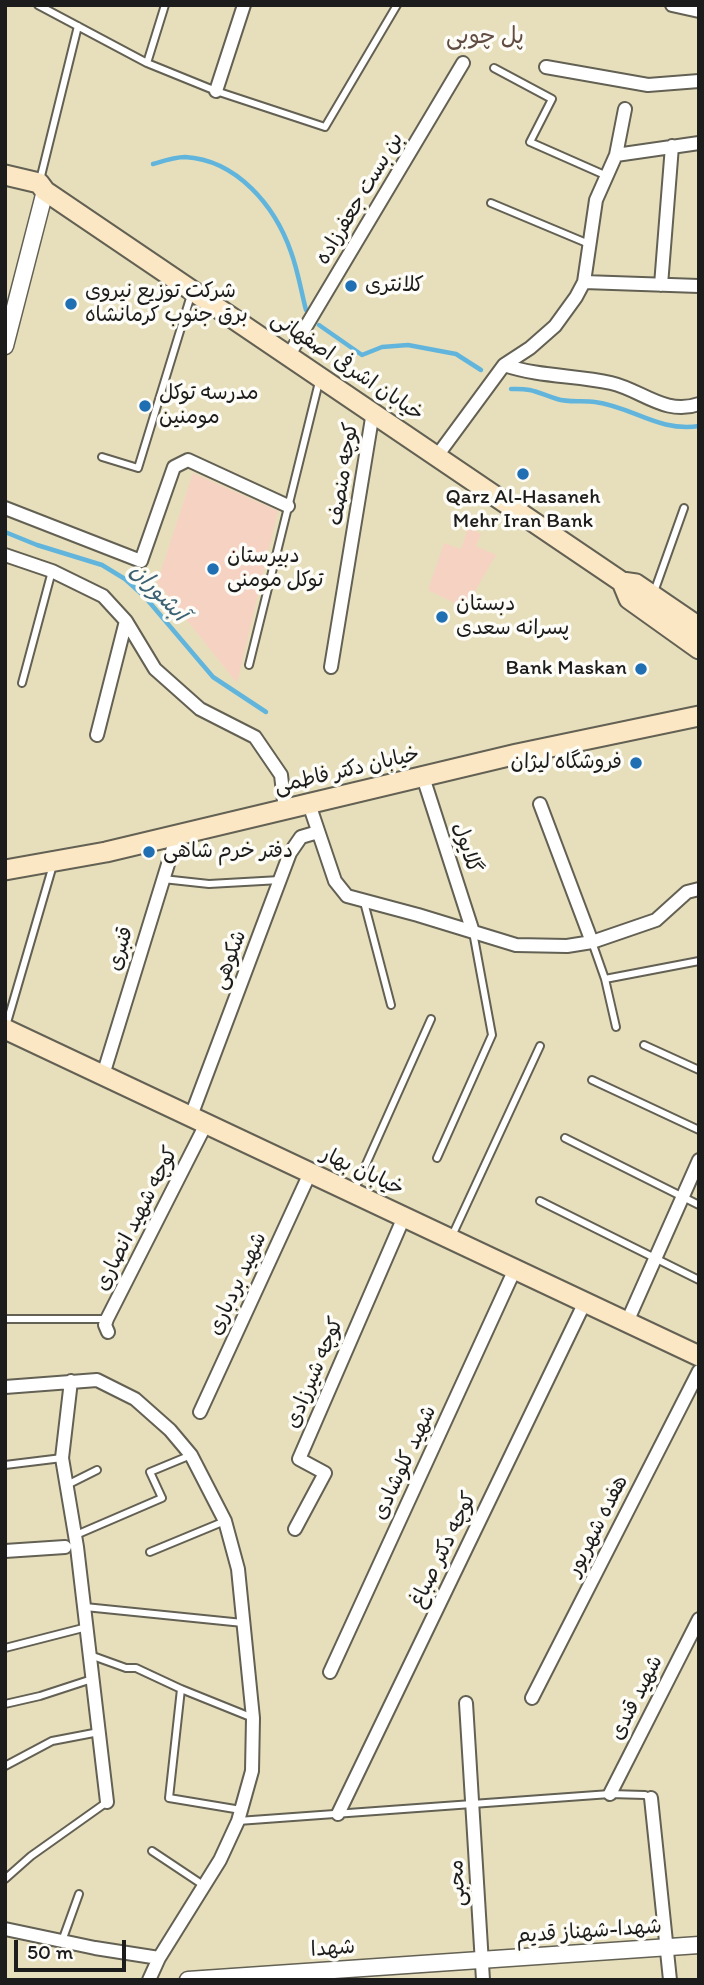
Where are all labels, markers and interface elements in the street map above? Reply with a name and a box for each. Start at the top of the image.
district label: پل چوبی [446,23,524,51]
street label: بن بست جعفرزاده [311,128,409,270]
place label: کلانتری [365,273,424,299]
marker: کلانتری [343,278,359,294]
place label: شرکت توزیع نیروی برق جنوب کرمانشاه [85,279,248,329]
marker: شرکت توزیع نیروی برق جنوب کرمانشاه [63,296,79,312]
street label: خیابان اشرفی اصفهانی [266,307,428,427]
place label: مدرسه توکل مومنین [159,381,259,431]
marker: مدرسه توکل مومنین [137,398,153,414]
street label: کوچه منصف [323,421,365,527]
marker: Qarz Al-Hasaneh Mehr Iran Bank [515,466,531,482]
place label: Qarz Al-Hasaneh Mehr Iran Bank [445,485,601,535]
place label: دبیرستان توکل مومنی [227,544,324,594]
water label: آبشوران [124,558,192,628]
marker: دبیرستان توکل مومنی [205,561,221,577]
place label: دبستان پسرانه سعدی [456,592,569,642]
marker: دبستان پسرانه سعدی [434,609,450,625]
place label: Bank Maskan [505,656,627,682]
marker: Bank Maskan [633,661,649,677]
street label: خیابان دکتر فاطمی [272,742,422,800]
place label: فروشگاه لیژان [511,750,622,776]
marker: فروشگاه لیژان [628,755,644,771]
street label: گلایول [446,820,486,876]
place label: دفتر خرم شاهی [163,839,293,865]
marker: دفتر خرم شاهی [141,844,157,860]
street label: قنبری [102,924,140,974]
street label: شکوهی [207,927,253,993]
street label: خیابان بهار [317,1142,407,1202]
street label: کوچه شهید انصاری [90,1143,184,1295]
street label: شهید بردباری [203,1228,273,1340]
street label: کوچه شیرزادی [280,1314,350,1432]
street label: شهید کلوشادی [368,1402,442,1524]
street label: هفده شهریور [562,1471,634,1581]
street label: کوچه دکتر صباغ [405,1488,483,1612]
street label: شهید قندی [605,1651,669,1745]
street label: محبی [444,1859,472,1907]
street label: شهدا-شهناز قدیم [515,1914,663,1950]
scale bar [18,1926,130,1970]
street label: شهدا [310,1935,356,1963]
text: 50 m [27,1939,73,1964]

